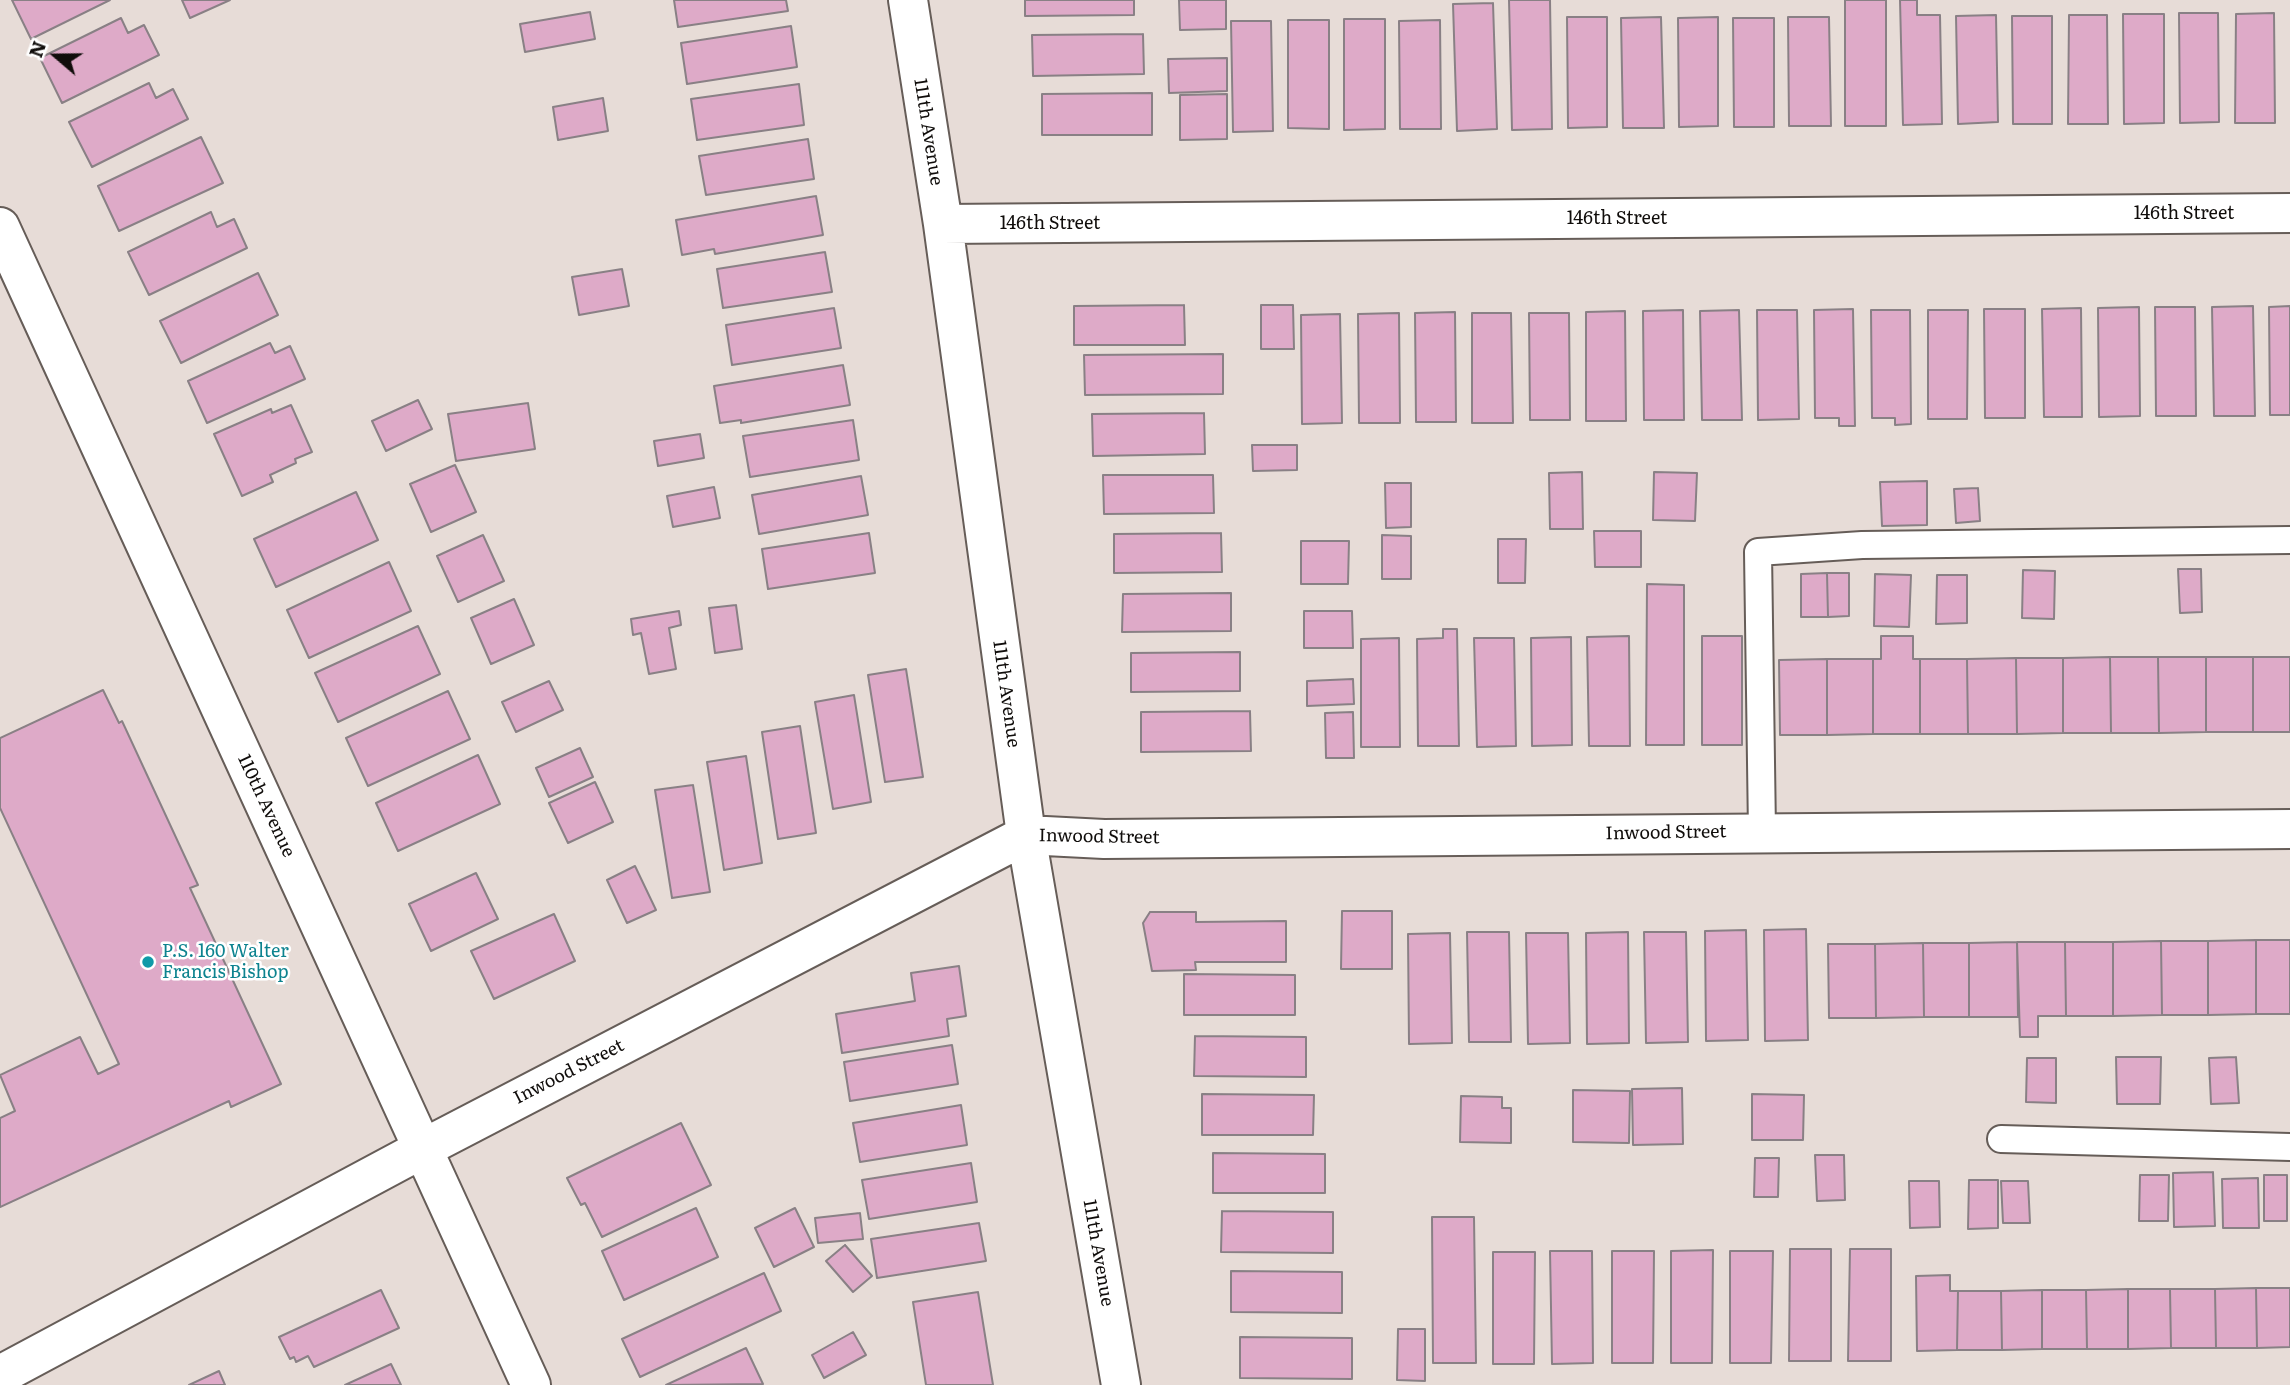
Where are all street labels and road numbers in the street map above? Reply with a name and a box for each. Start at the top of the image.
street label: 111th Avenue [909,77,947,187]
street label: 146th Street [2134,203,2234,225]
street label: 146th Street [1567,208,1667,230]
street label: 146th Street [1000,213,1100,235]
street label: 111th Avenue [988,639,1024,749]
street label: 110th Avenue [233,751,299,861]
street label: Inwood Street [1605,821,1727,845]
street label: Inwood Street [1038,825,1160,849]
street label: Inwood Street [510,1035,628,1109]
street label: 111th Avenue [1078,1198,1118,1308]

